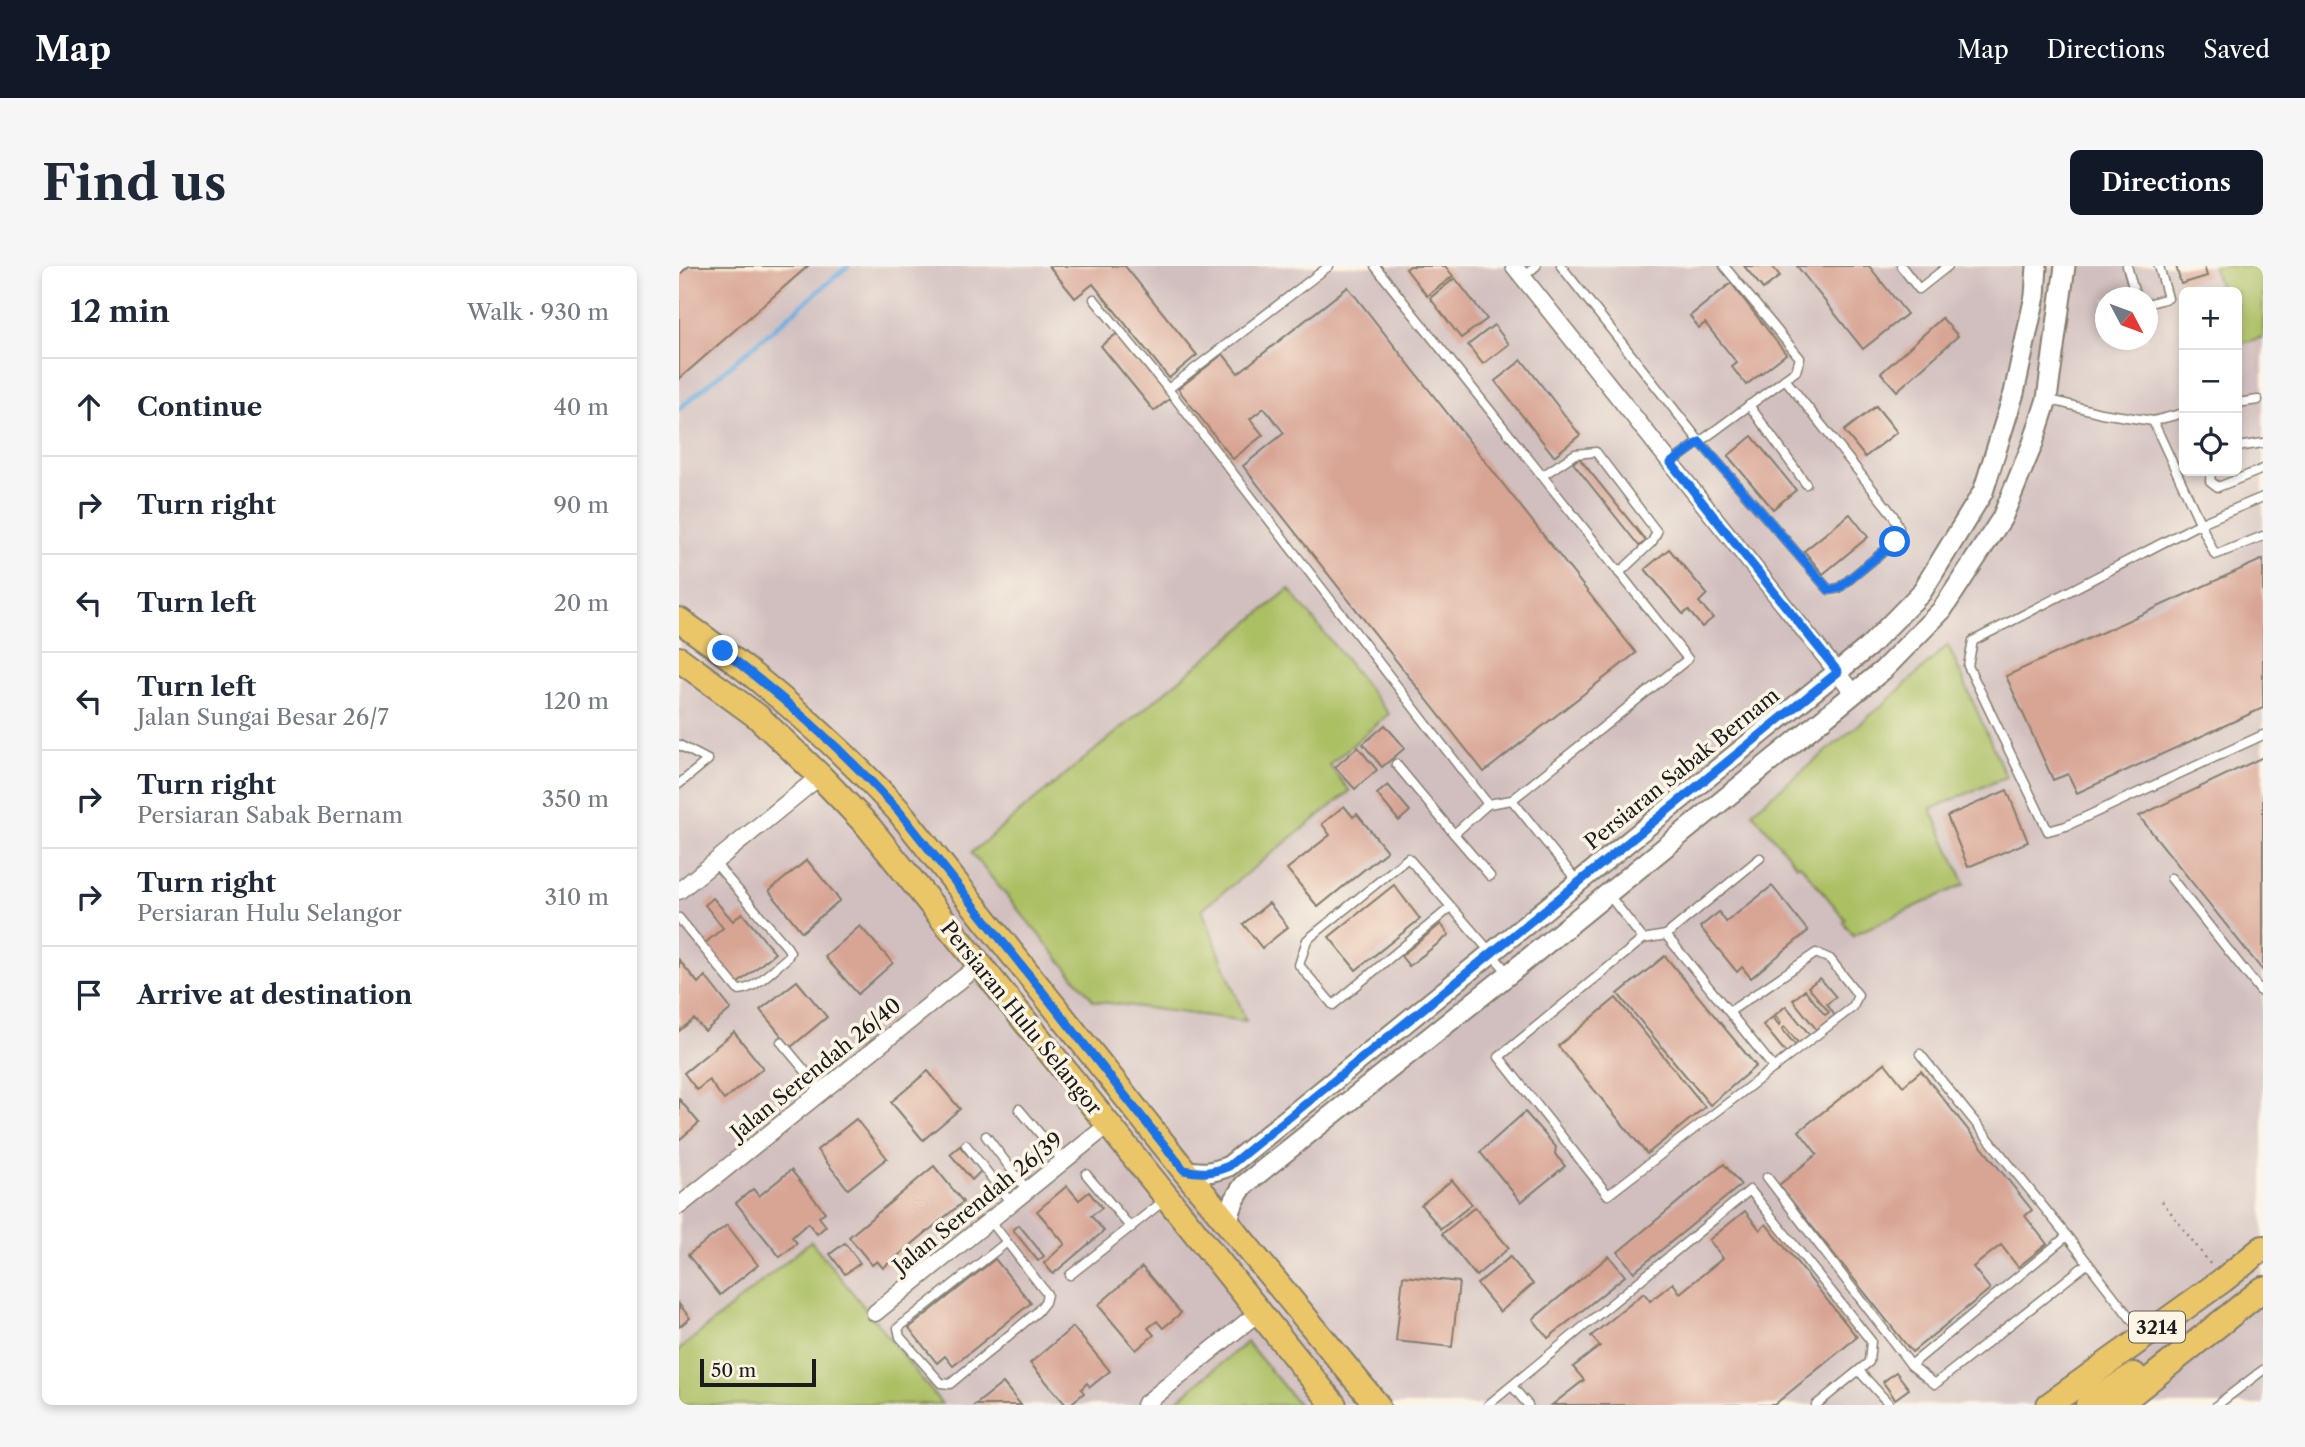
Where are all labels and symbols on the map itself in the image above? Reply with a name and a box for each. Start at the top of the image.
north arrow [2095,287,2158,350]
route start [1879,526,1910,557]
route end [707,635,738,666]
street label: Persiaran Sabak Bernam [1579,682,1784,855]
street label: Persiaran Hulu Selangor [936,916,1107,1120]
street label: Jalan Serendah 26/40 [723,992,906,1147]
street label: Jalan Serendah 26/39 [886,1127,1067,1280]
road number: 3214 [2129,1312,2185,1343]
scale bar [700,1356,815,1388]

